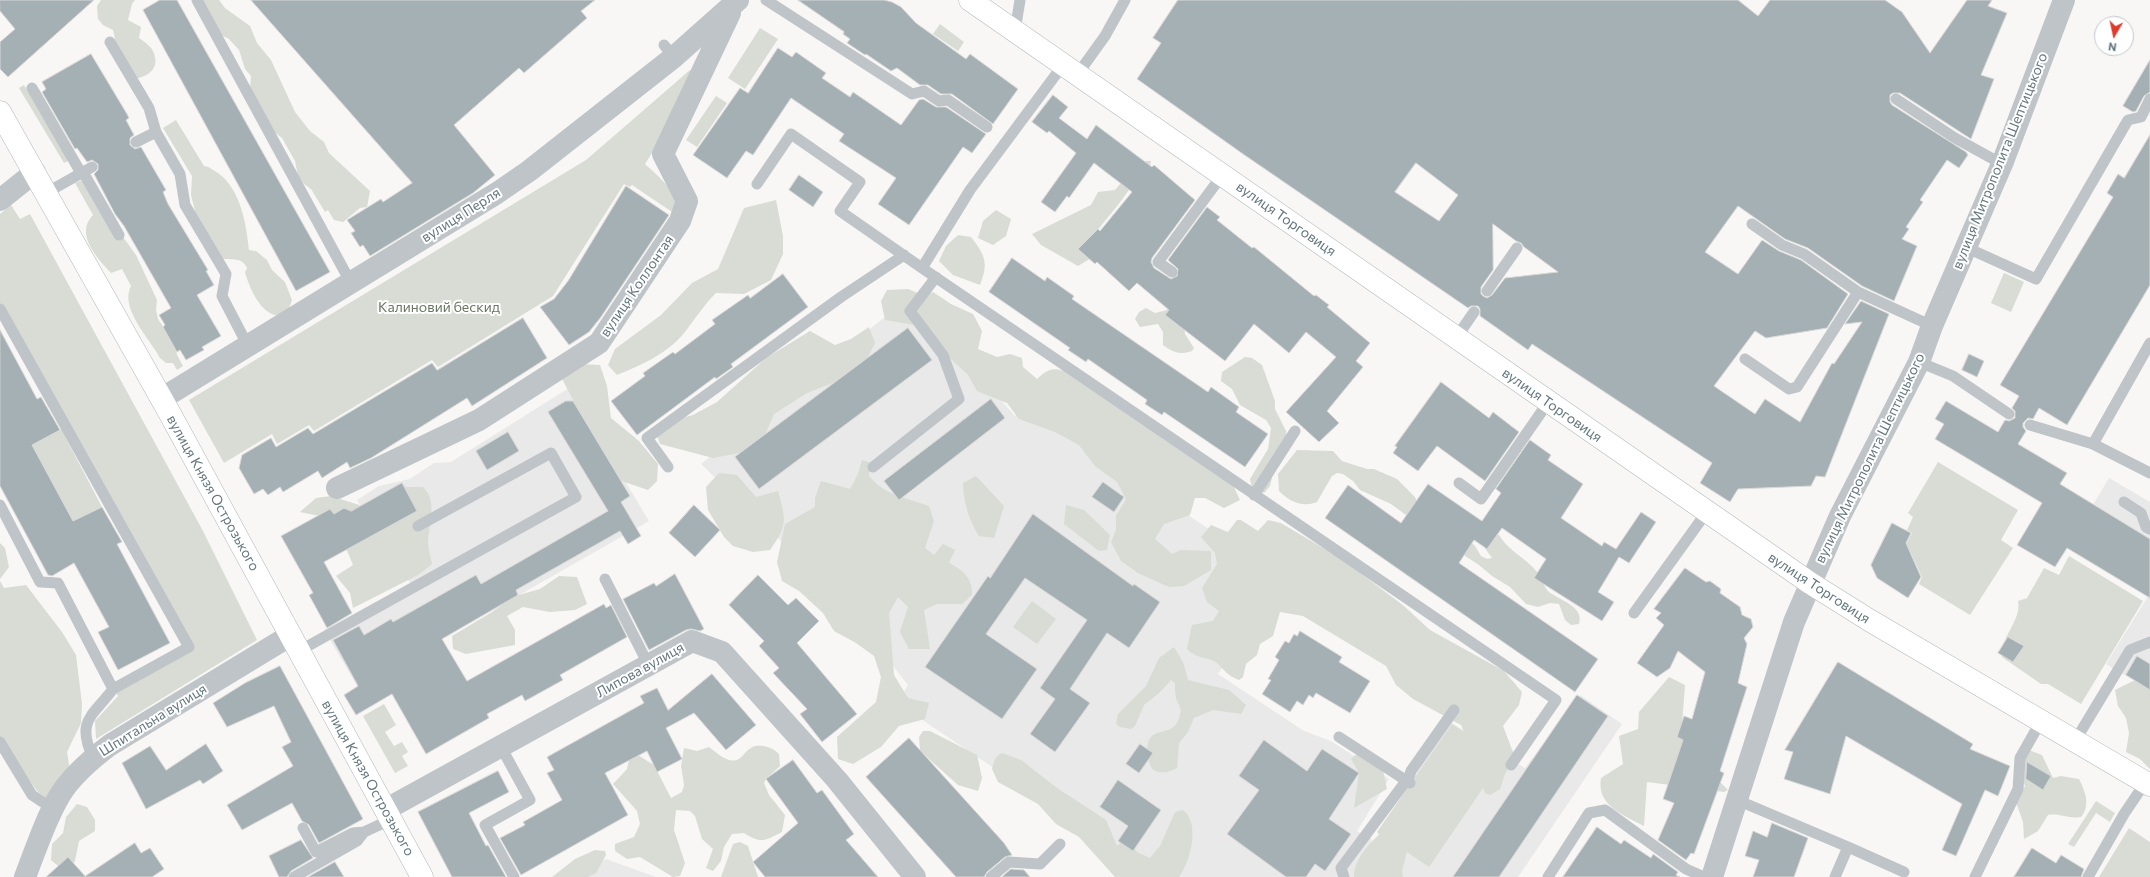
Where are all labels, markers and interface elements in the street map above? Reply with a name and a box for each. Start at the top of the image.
north arrow [2094,16,2134,56]
text: N [2107,40,2117,54]
street label: вулиця Митрополита Шептицького [1949,50,2051,272]
street label: вулиця Торговиця [1233,178,1339,260]
street label: вулиця Перля [418,184,504,246]
street label: вулиця Коллонтая [597,232,677,340]
park label: Калиновий бескид [378,299,500,315]
street label: вулиця Митрополита Шептицького [1812,350,1928,566]
street label: вулиця Торговиця [1499,364,1605,446]
street label: вулиця Князя Острозького [163,412,263,574]
street label: вулиця Торговиця [1765,549,1873,627]
street label: Липова вулиця [593,639,687,701]
street label: Шпитальна вулиця [96,680,210,760]
street label: вулиця Князя Острозького [318,697,418,859]

